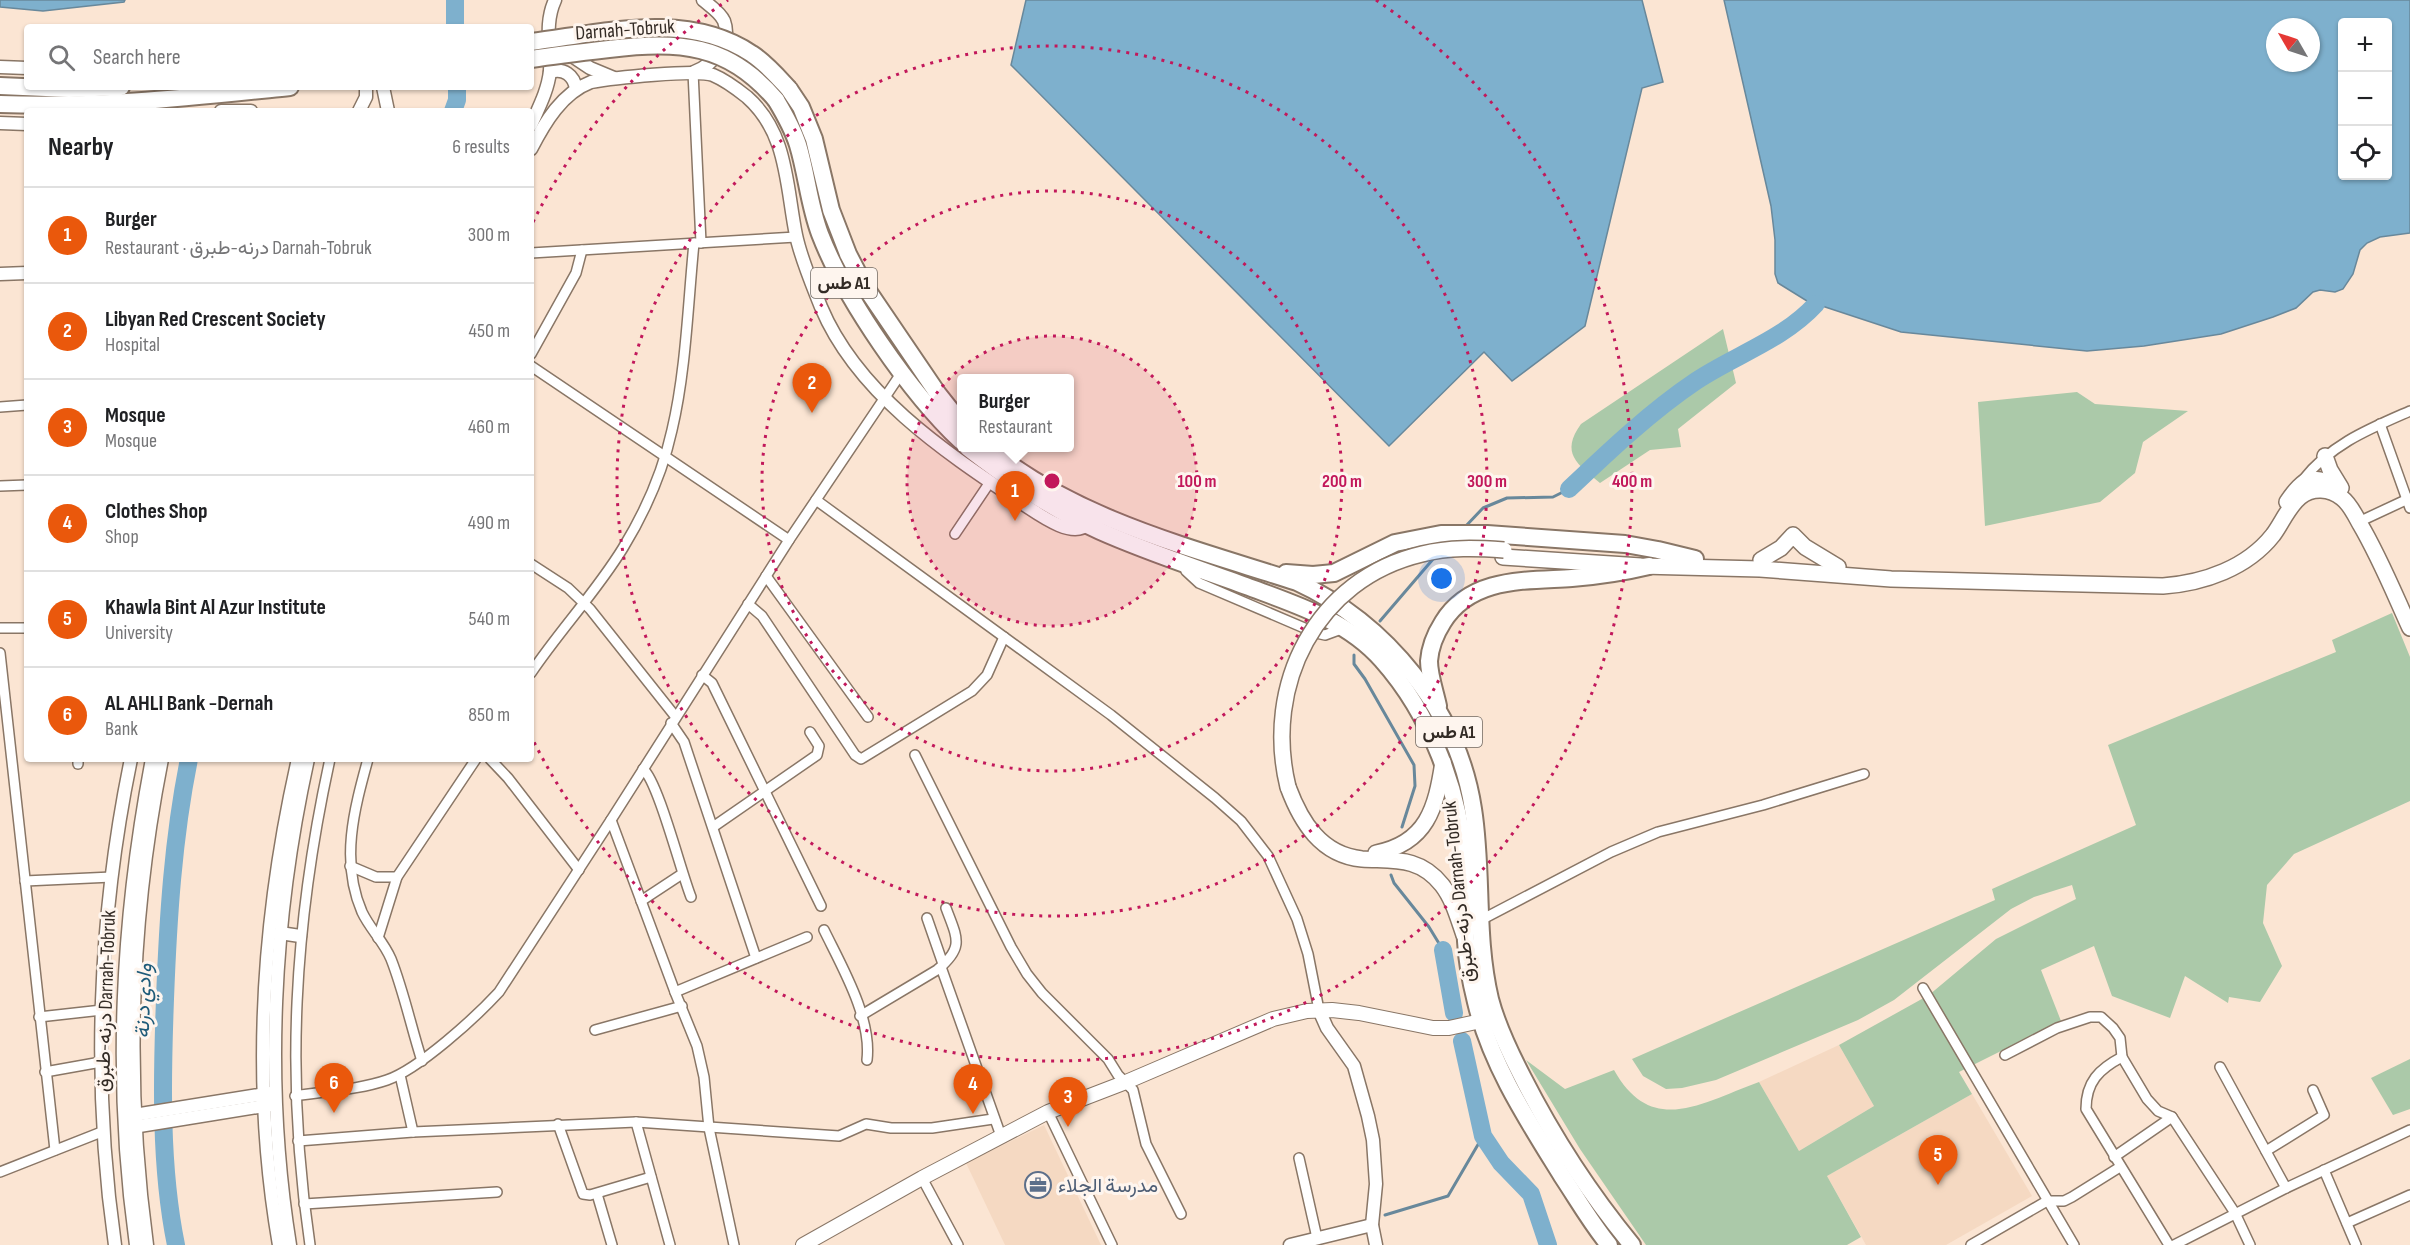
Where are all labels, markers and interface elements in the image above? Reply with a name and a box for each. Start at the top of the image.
street label: Darnah-Tobruk [575,15,676,45]
north arrow [2266,18,2320,72]
map controls [2338,18,2392,180]
button: + [2338,18,2392,72]
search box [24,24,534,90]
icon: search [45,41,78,74]
text: Search here [93,44,180,71]
button: − [2338,72,2392,126]
button: locate [2338,126,2392,180]
text: Nearby [48,132,114,163]
text: 6 results [452,135,510,159]
text: Burger [105,206,157,233]
text: 1 [64,223,71,247]
text: 300 m [468,223,510,247]
text: Restaurant · درنه-طبرق Darnah-Tobruk [105,236,372,260]
road number: طس A1 [811,268,877,298]
text: Libyan Red Crescent Society [105,306,326,333]
text: 2 [63,319,72,343]
text: 450 m [469,319,510,343]
text: Hospital [105,333,160,357]
pin: 2 [792,364,832,413]
popup [957,374,1074,452]
text: Burger [978,388,1030,415]
text: Mosque [105,402,166,429]
text: 3 [63,415,72,439]
text: 460 m [468,415,510,439]
text: Restaurant [978,415,1053,439]
text: Mosque [105,429,157,453]
centre of rings [1042,471,1062,491]
text: 100 m [1178,471,1217,492]
text: 200 m [1322,471,1362,492]
text: 300 m [1467,471,1507,492]
text: 400 m [1612,471,1652,492]
pin: 1 [996,472,1034,521]
text: Clothes Shop [105,498,208,525]
text: 4 [63,511,72,535]
text: 490 m [468,511,510,535]
text: Shop [105,525,139,549]
your location [1427,564,1456,593]
text: Khawla Bint Al Azur Institute [105,594,326,621]
text: 5 [63,607,72,631]
text: 540 m [469,607,510,631]
text: University [105,621,173,645]
text: AL AHLI Bank -Dernah [105,690,273,717]
text: 6 [63,703,72,727]
text: 850 m [468,703,510,727]
text: Bank [105,717,138,741]
road number: طس A1 [1416,717,1482,747]
street label: درنه-طبرق Darnah-Tobruk [1438,800,1480,984]
street label: درنه-طبرق Darnah-Tobruk [91,909,121,1092]
water label: وادي درنة [130,962,161,1039]
pin: 6 [314,1064,354,1113]
pin: 4 [954,1064,992,1114]
pin: 3 [1048,1078,1088,1127]
pin: 5 [1918,1136,1958,1185]
office icon: مدرسة الجلاء [1023,1170,1053,1200]
place label: مدرسة الجلاء [1058,1174,1158,1198]

